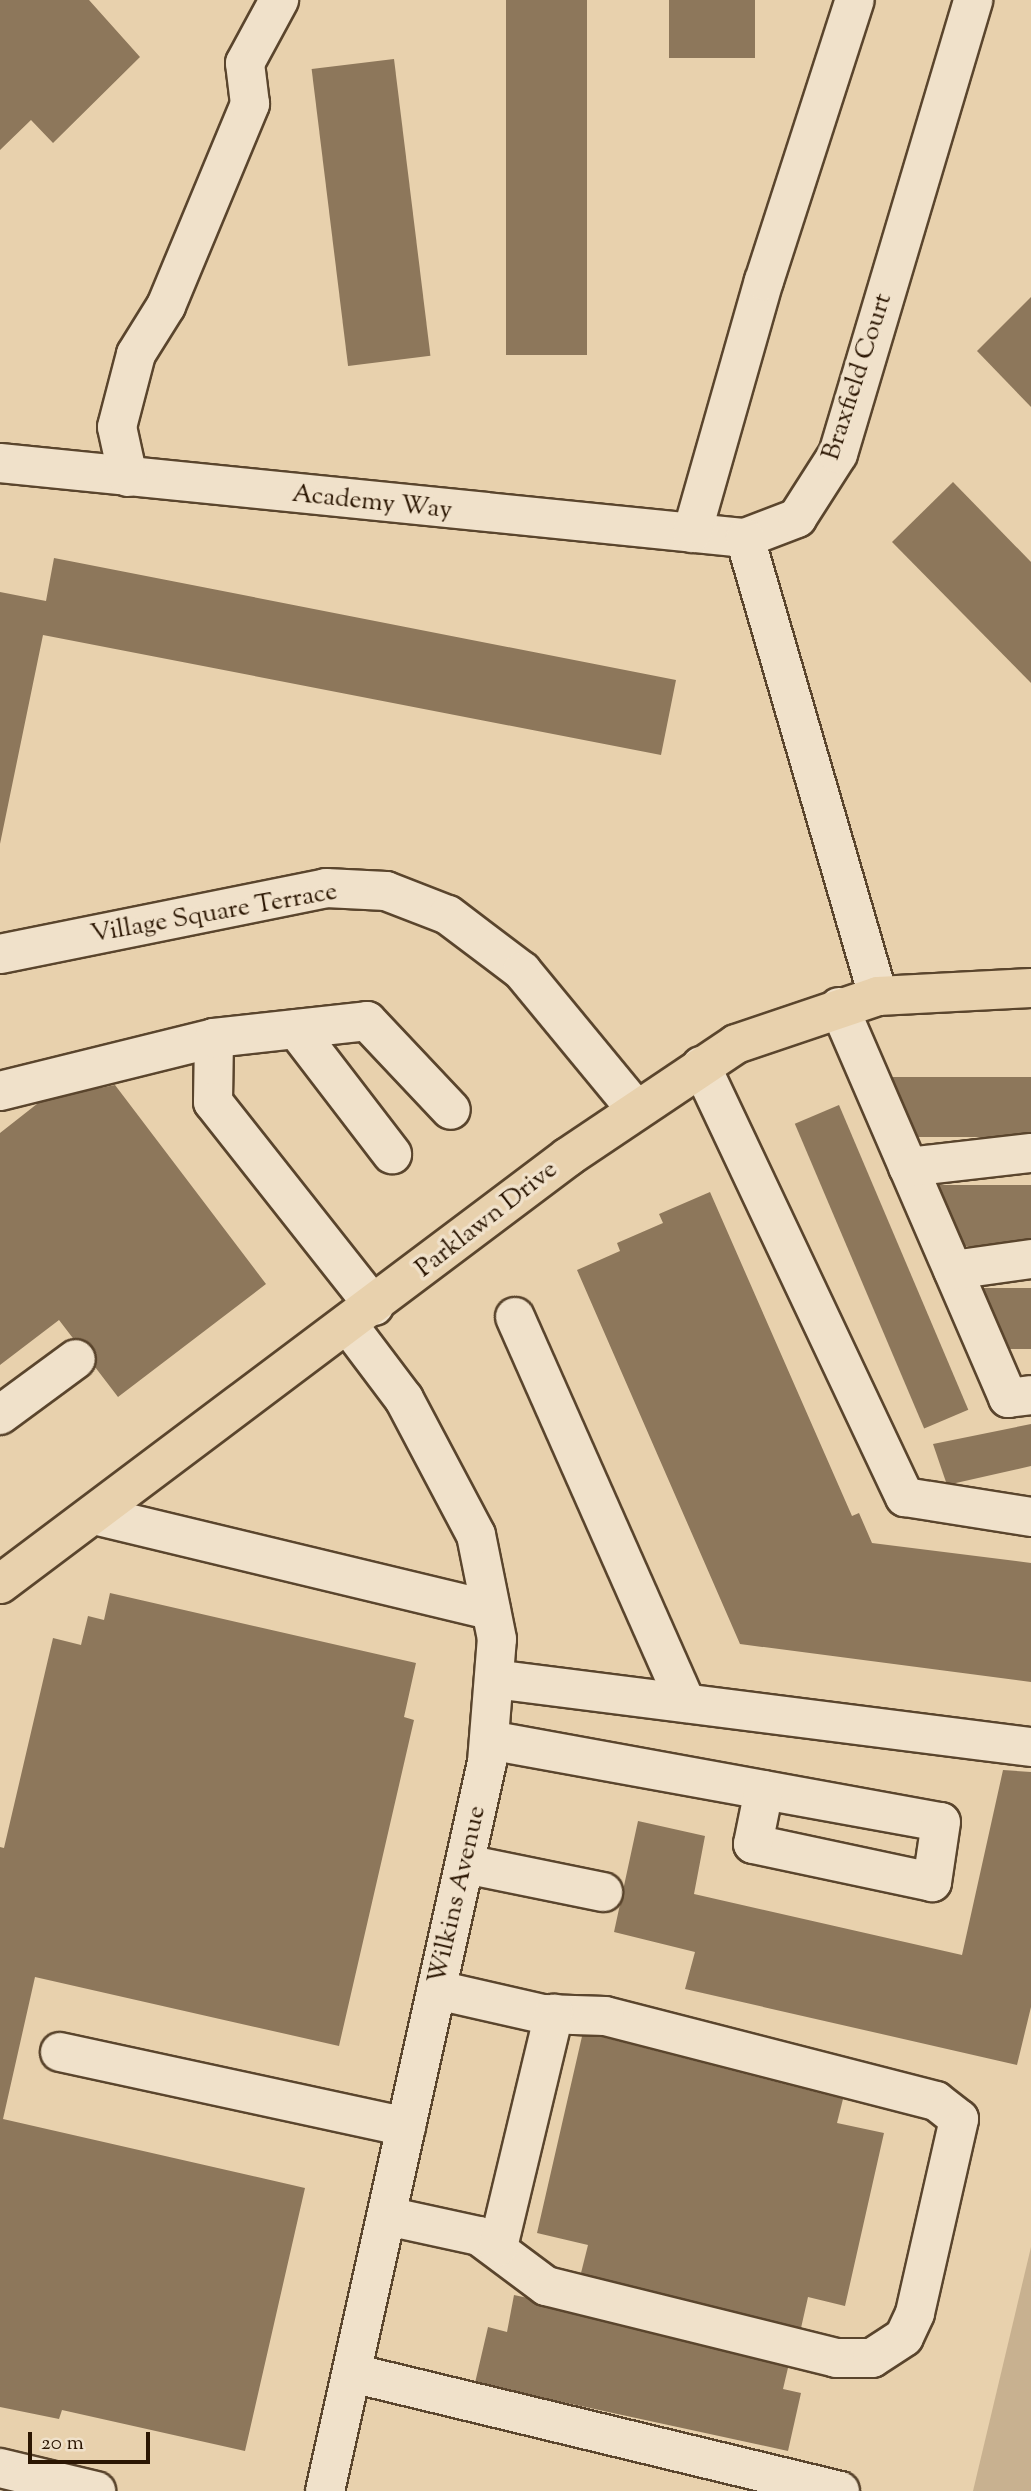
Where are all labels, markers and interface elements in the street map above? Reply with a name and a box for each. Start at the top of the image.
street label: Braxfield Court [816,290,900,464]
street label: Academy Way [290,479,454,527]
street label: Village Square Terrace [88,877,340,951]
street label: Parklawn Drive [410,1155,564,1285]
street label: Wilkins Avenue [422,1803,494,1987]
scale bar [32,2418,154,2462]
text: 20 m [41,2429,84,2459]

